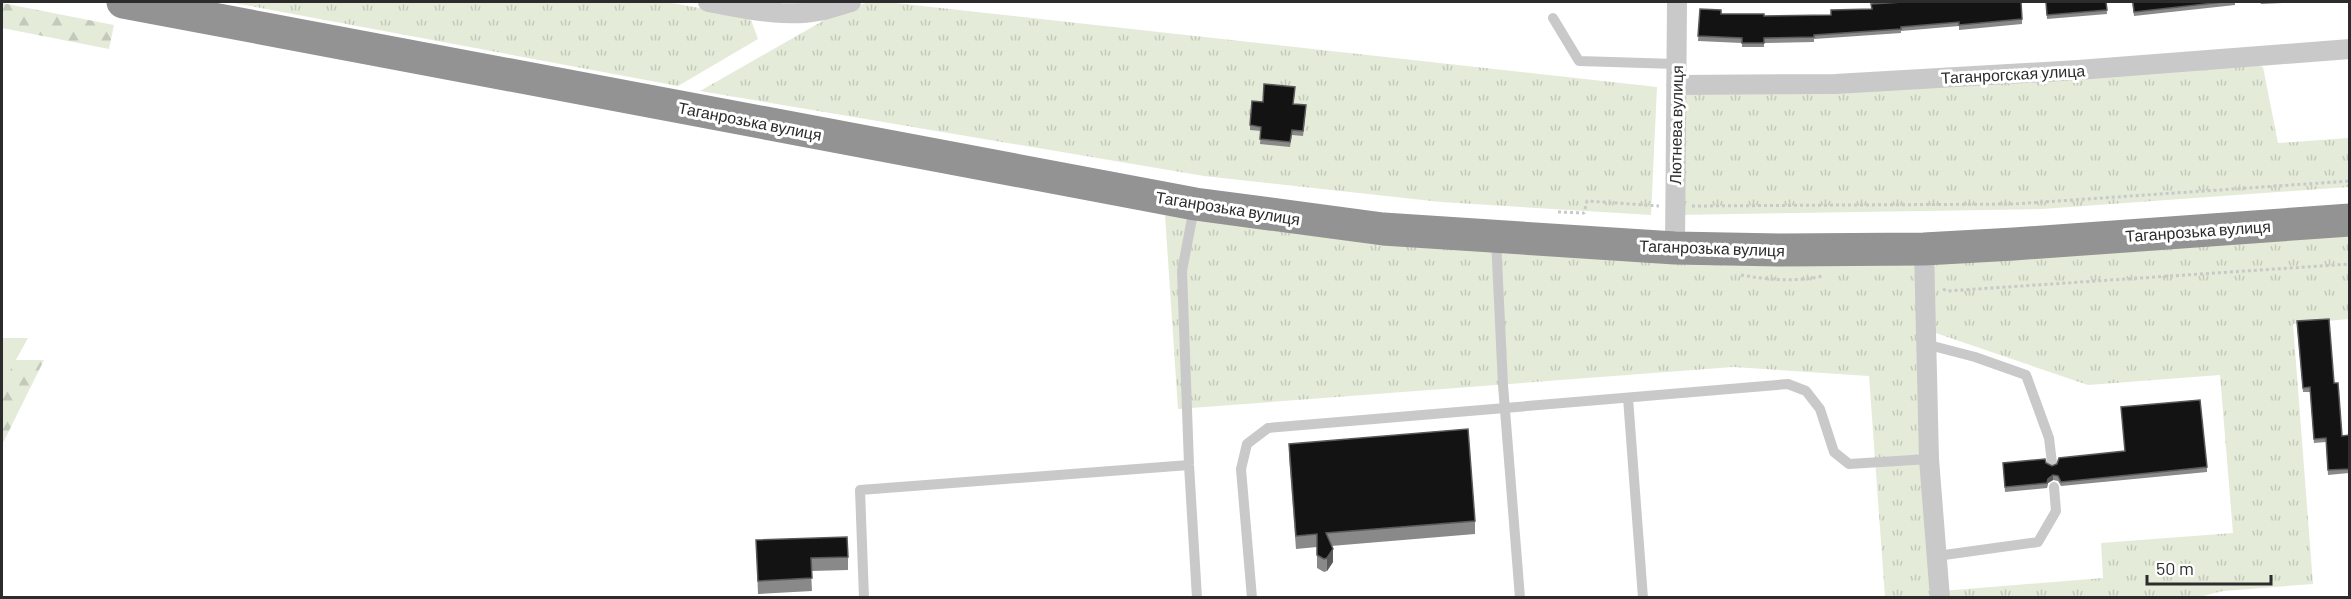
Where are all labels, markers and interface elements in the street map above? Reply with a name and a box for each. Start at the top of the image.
street label: Таганрогская улица [1940,60,2086,87]
street label: Лютнева вулиця [1665,65,1686,185]
street label: Таганрозька вулиця [677,97,823,144]
street label: Таганрозька вулиця [1155,187,1302,228]
street label: Таганрозька вулиця [2125,216,2271,245]
street label: Таганрозька вулиця [1639,235,1785,260]
scale bar [2147,548,2272,586]
text: 50 m [2156,557,2194,579]

